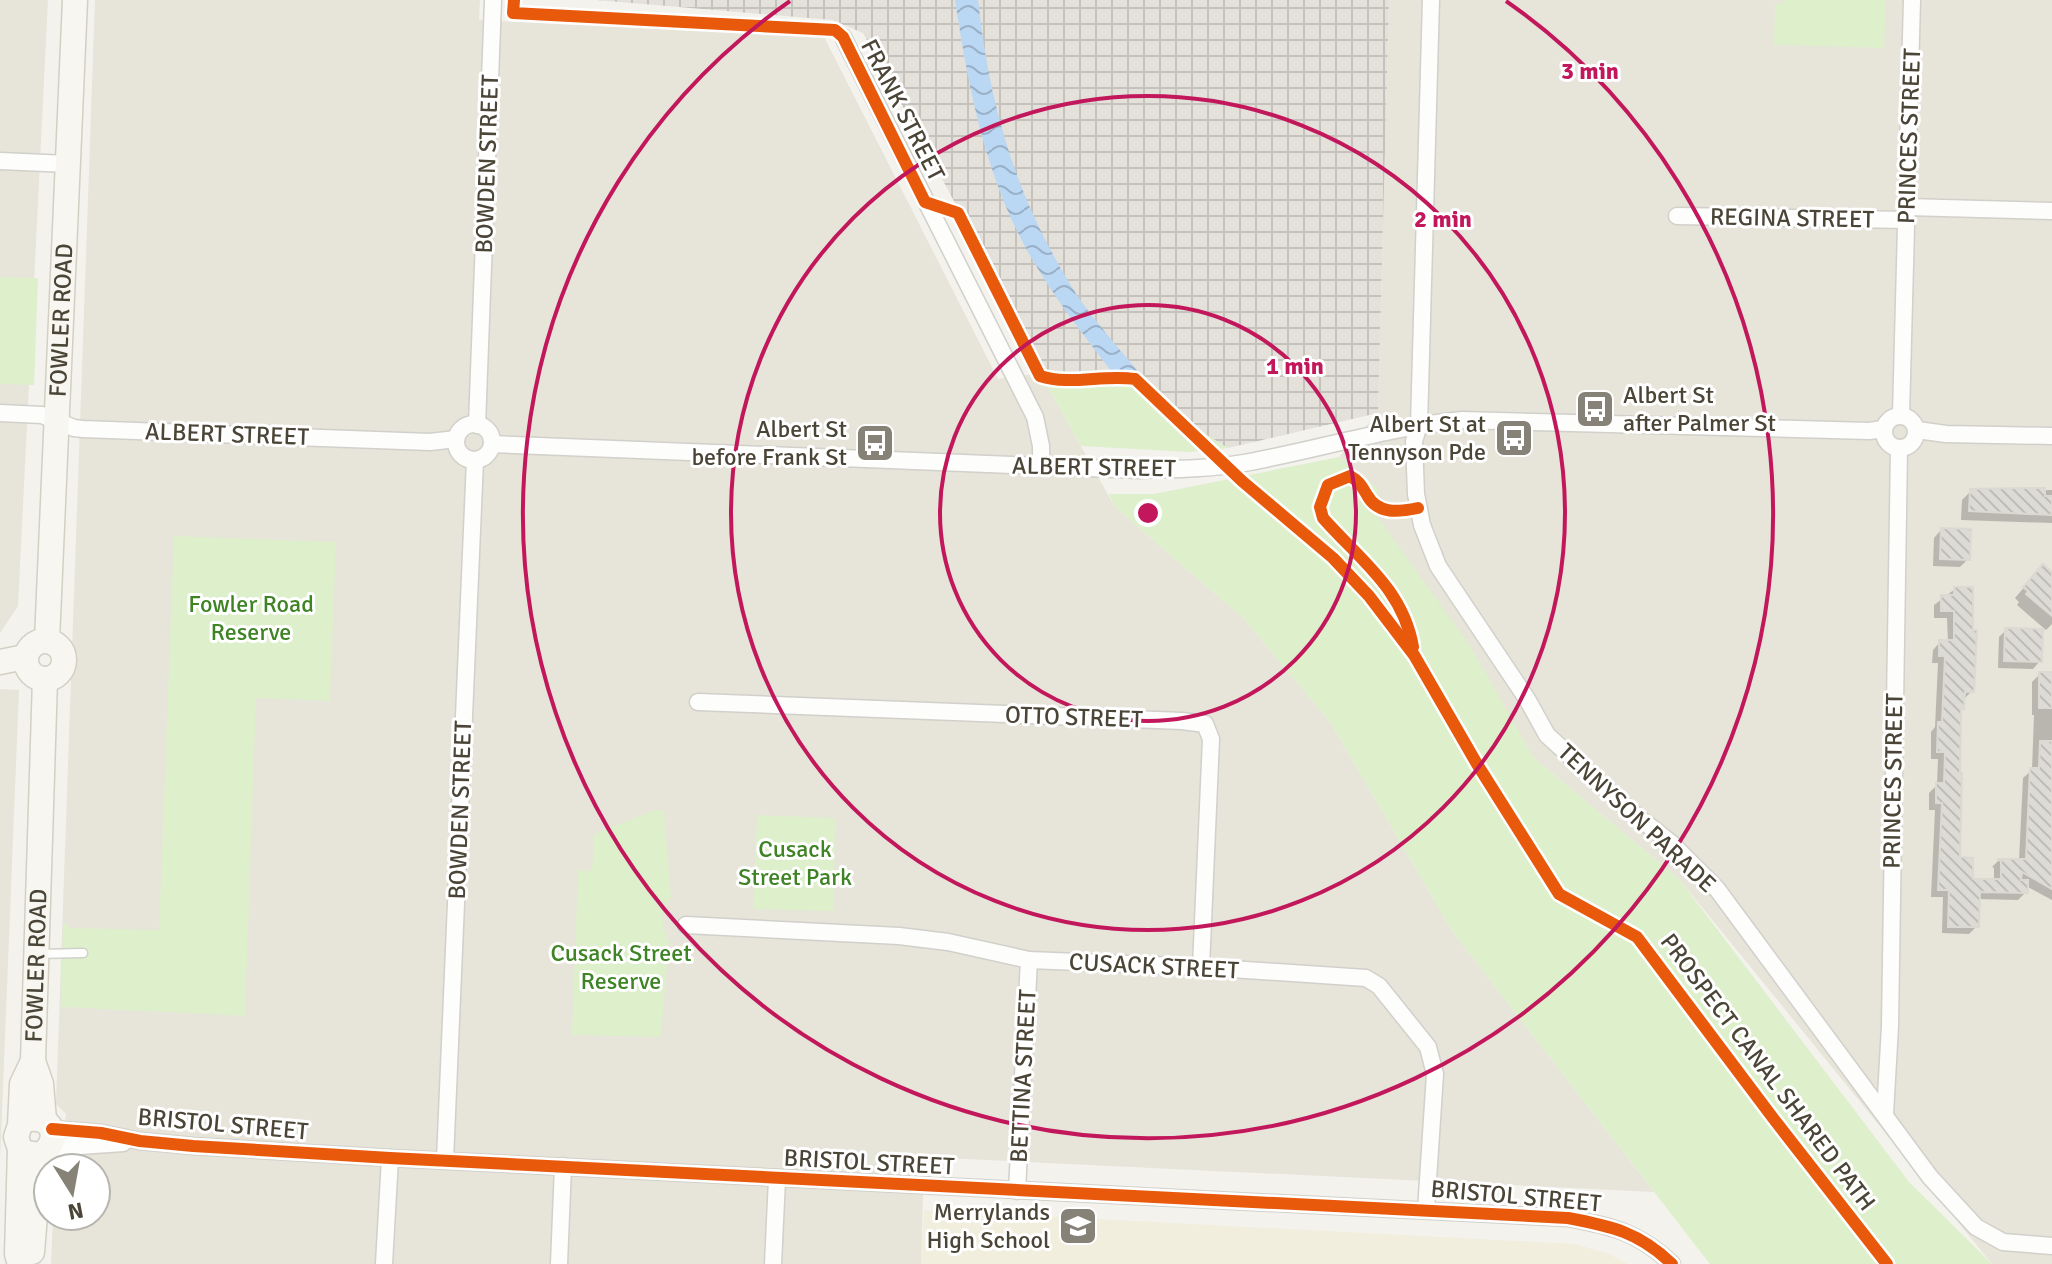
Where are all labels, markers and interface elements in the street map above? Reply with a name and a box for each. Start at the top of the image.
street label: FRANK STREET [854,34,952,186]
street label: PRINCES STREET [1891,47,1927,224]
text: 3 min [1561,56,1619,86]
street label: BOWDEN STREET [469,74,505,254]
street label: REGINA STREET [1710,202,1875,234]
text: 2 min [1414,204,1472,234]
street label: FOWLER ROAD [43,243,79,398]
text: 1 min [1266,351,1324,381]
place label: Albert St after Palmer St [1623,380,1776,438]
bus stop icon: Albert St after Palmer St [1574,388,1616,430]
place label: Albert St at Tennyson Pde [1348,409,1486,467]
place label: Albert St before Frank St [691,414,847,472]
street label: ALBERT STREET [144,416,310,452]
bus stop icon: Albert St at Tennyson Pde [1493,417,1535,459]
bus stop icon: Albert St before Frank St [854,422,896,464]
street label: ALBERT STREET [1012,451,1177,483]
centre of rings [1134,499,1162,527]
park label: Fowler Road Reserve [188,589,314,647]
street label: PRINCES STREET [1876,693,1910,869]
street label: OTTO STREET [1005,700,1144,734]
street label: BOWDEN STREET [442,720,478,900]
street label: TENNYSON PARADE [1552,737,1722,899]
park label: Cusack Street Park [738,834,852,892]
street label: FOWLER ROAD [19,888,53,1043]
street label: PROSPECT CANAL SHARED PATH [1654,927,1882,1217]
park label: Cusack Street Reserve [550,938,692,996]
street label: CUSACK STREET [1068,947,1240,985]
street label: BETTINA STREET [1003,988,1043,1164]
street label: BRISTOL STREET [136,1102,310,1146]
street label: BRISTOL STREET [783,1143,955,1181]
north arrow [32,1152,112,1232]
street label: BRISTOL STREET [1429,1174,1603,1218]
text: N [66,1196,86,1226]
place label: Merrylands High School [927,1197,1050,1255]
school or university icon: Merrylands High School [1057,1205,1099,1247]

